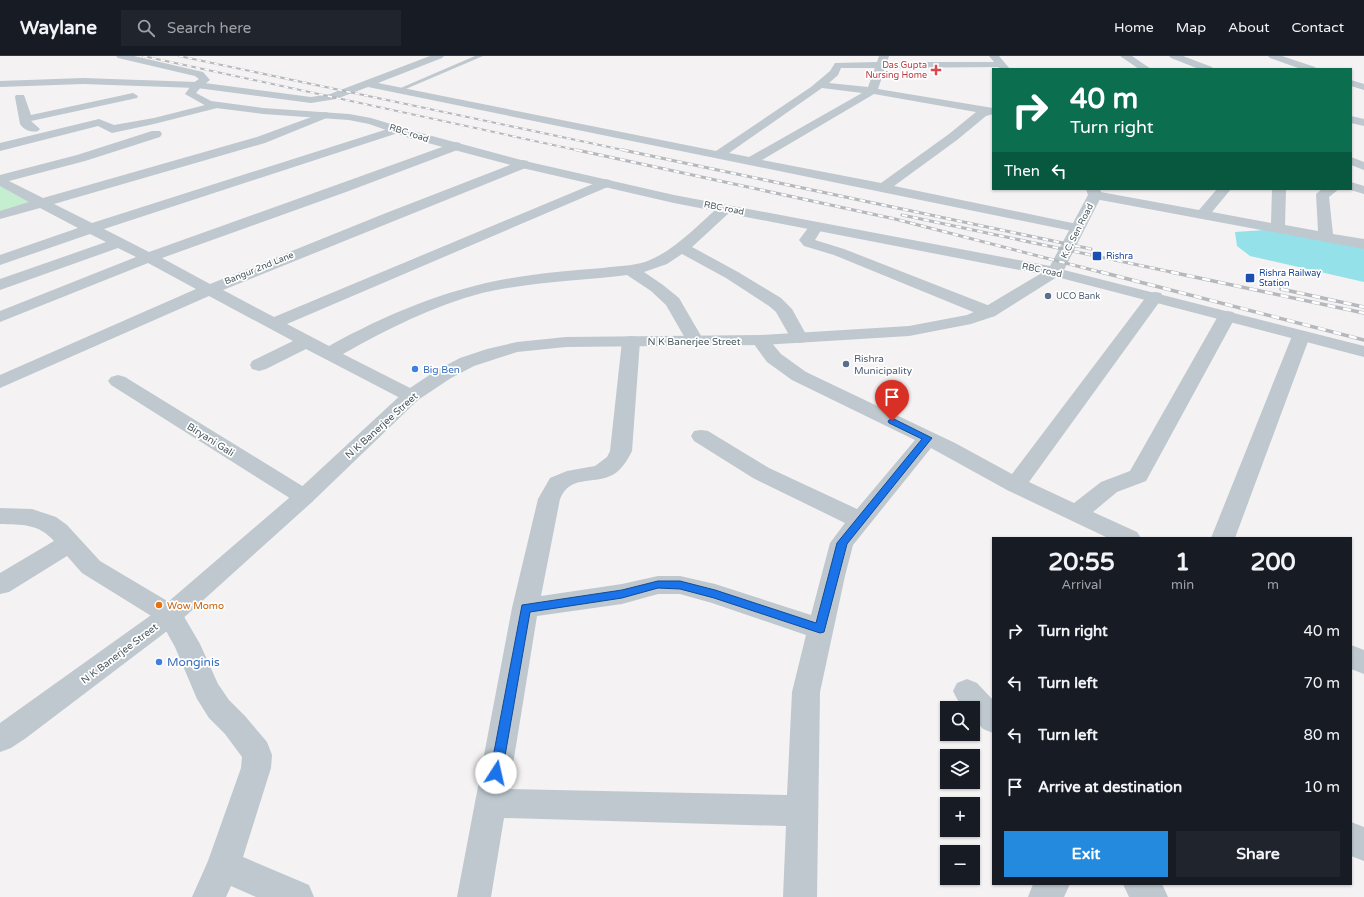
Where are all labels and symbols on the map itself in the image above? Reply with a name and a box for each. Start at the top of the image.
place label: Das Gupta Nursing Home [865,60,927,81]
marker: Das Gupta Nursing Home [930,64,942,76]
street label: RBC road [388,122,430,145]
street label: RBC road [703,199,745,218]
street label: K.C. Sen Road [1059,202,1096,261]
street label: Bangur 2nd Lane [223,250,295,287]
marker: Rishra [1091,250,1103,262]
place label: Rishra [1106,251,1133,262]
street label: RBC road [1021,261,1063,280]
place label: Rishra Railway Station [1259,268,1321,289]
marker: Rishra Railway Station [1244,272,1256,284]
marker: UCO Bank [1043,291,1053,301]
place label: UCO Bank [1056,291,1100,302]
street label: N K Banerjee Street [647,336,741,348]
place label: Rishra Municipality [854,353,913,377]
marker: Rishra Municipality [841,359,851,369]
marker: Big Ben [410,364,420,374]
place label: Big Ben [423,364,460,376]
pin [875,380,909,421]
street label: N K Banerjee Street [343,390,420,461]
street label: Biryani Gali [185,421,236,459]
marker: Wow Momo [154,600,164,610]
place label: Wow Momo [167,600,224,612]
street label: N K Banerjee Street [79,621,161,687]
place label: Monginis [167,655,220,669]
marker: Monginis [154,657,164,667]
position arrow [475,752,517,794]

